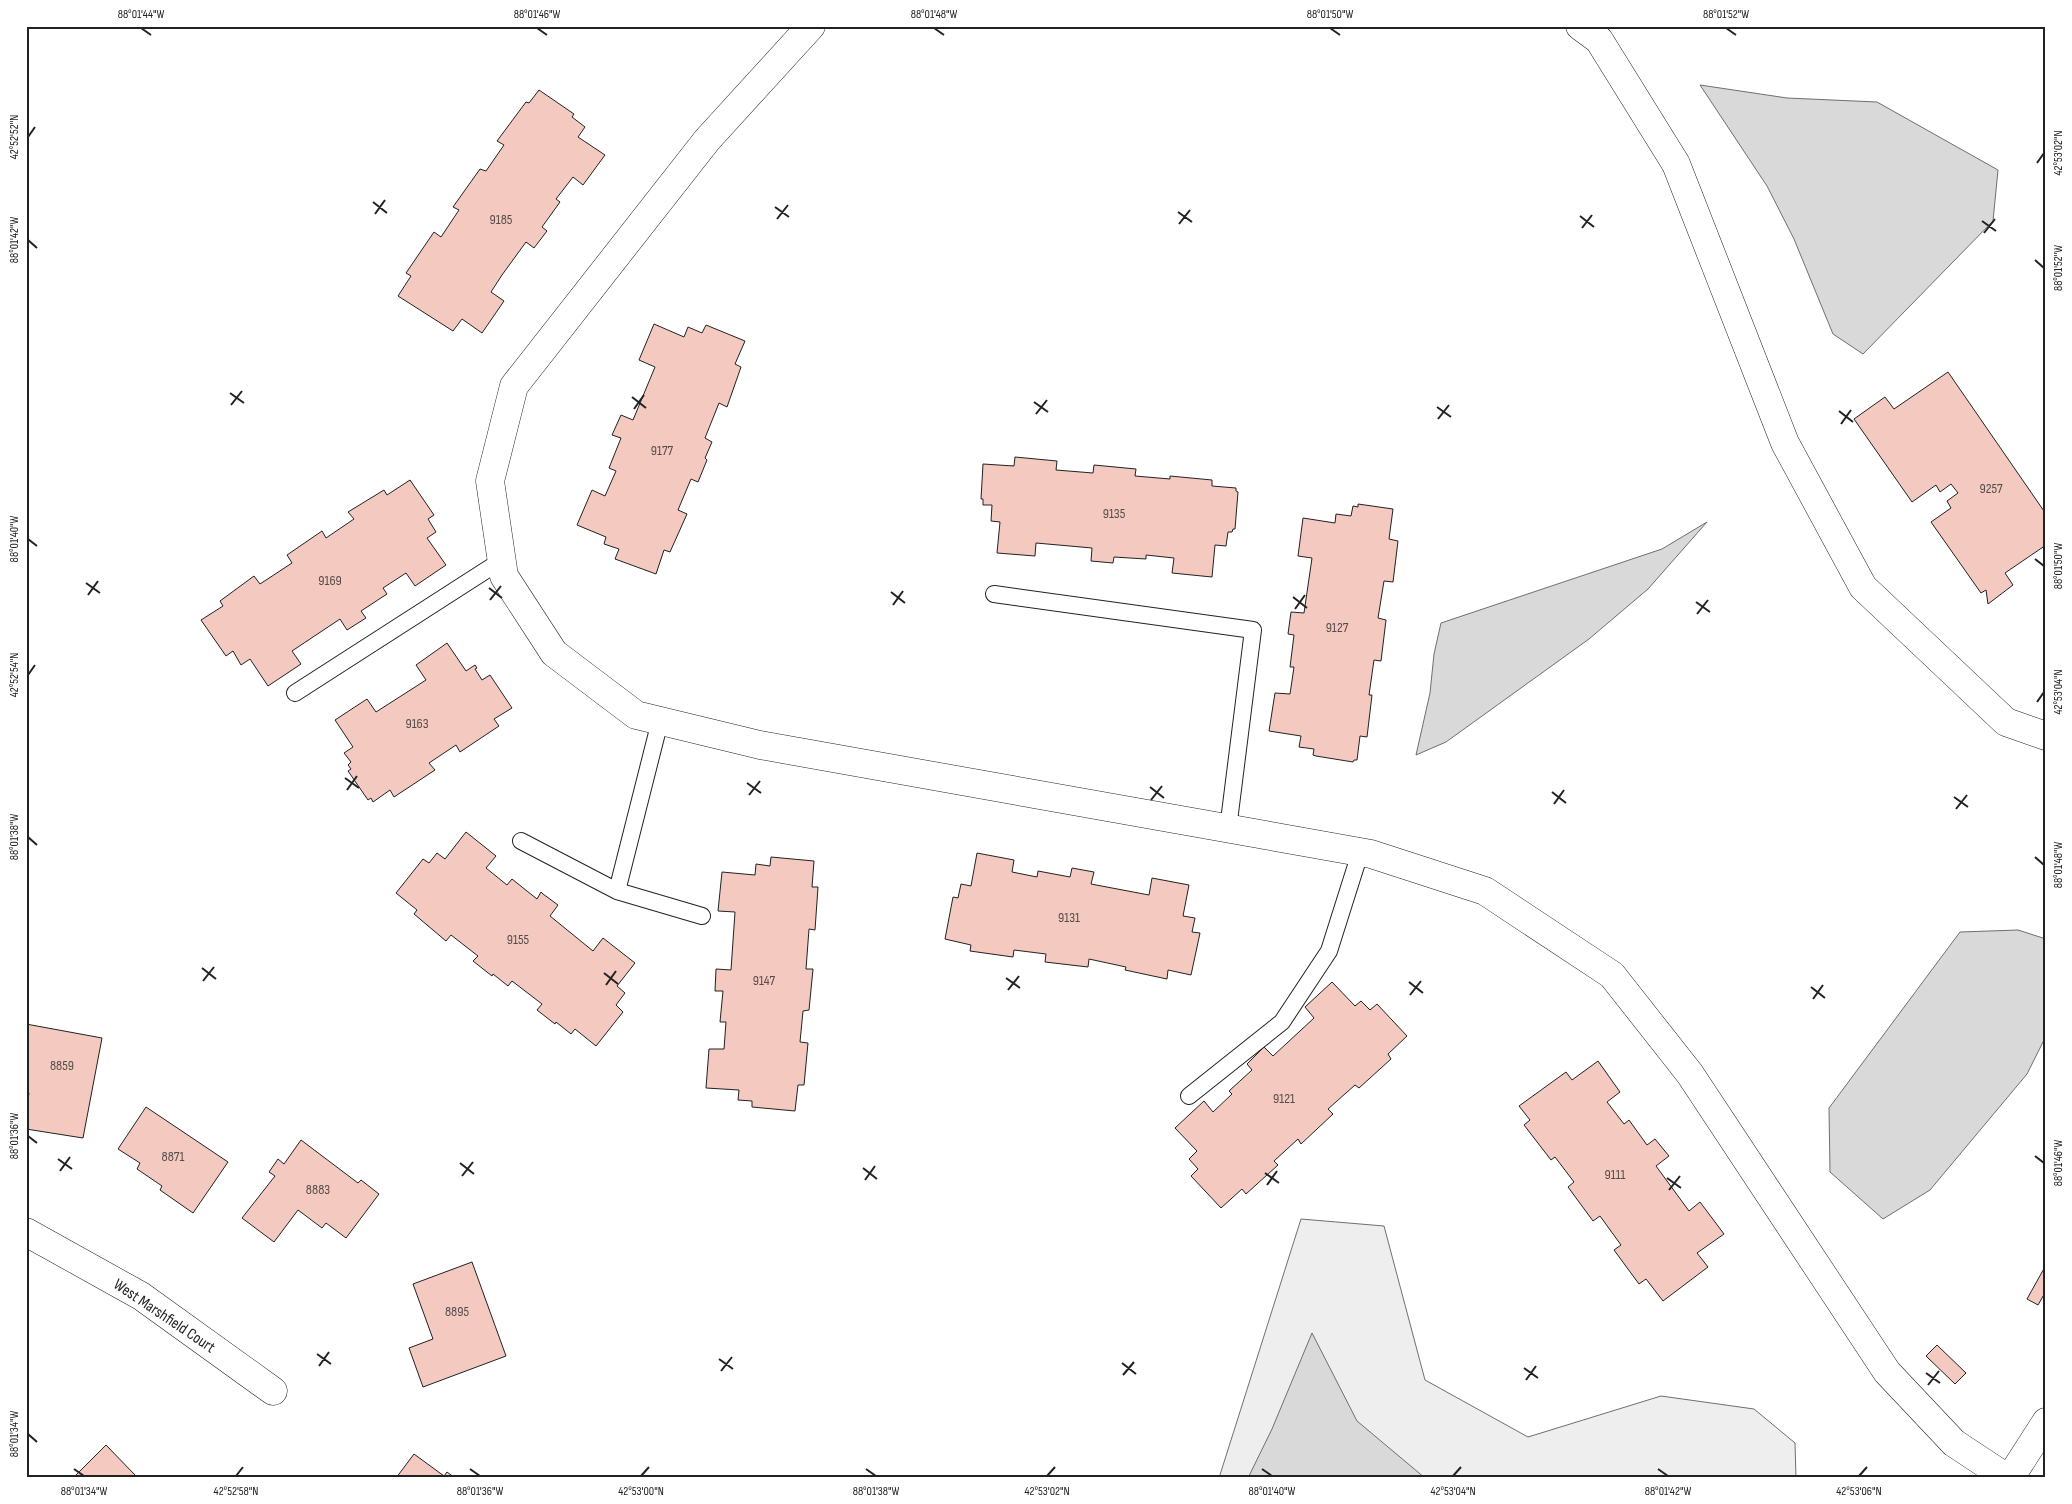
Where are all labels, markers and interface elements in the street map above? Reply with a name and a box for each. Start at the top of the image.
text: 88°01'44"W [118,7,164,22]
text: 88°01'46"W [514,7,561,22]
text: 88°01'48"W [911,7,958,22]
text: 88°01'50"W [1307,7,1353,22]
text: 88°01'52"W [1703,7,1749,22]
text: 42°52'52"N [7,115,22,159]
text: 42°53'02"N [2051,130,2066,176]
house number: 9185 [490,211,513,228]
text: 88°01'42"W [7,217,22,263]
text: 88°01'52"W [2051,245,2066,291]
house number: 9177 [651,442,674,459]
house number: 9257 [1979,480,2003,497]
house number: 9135 [1103,505,1126,522]
text: 88°01'40"W [7,515,22,562]
text: 88°01'50"W [2051,543,2066,589]
house number: 9169 [318,572,342,589]
house number: 9127 [1326,619,1349,636]
text: 42°52'54"N [7,653,22,697]
text: 42°53'04"N [2051,669,2066,715]
house number: 9163 [405,715,429,732]
text: 88°01'38"W [7,814,22,860]
text: 88°01'48"W [2051,841,2066,888]
house number: 9131 [1058,909,1080,926]
house number: 9155 [507,931,530,948]
house number: 9147 [753,972,776,989]
house number: 8859 [50,1057,74,1074]
house number: 9121 [1273,1090,1295,1107]
text: 88°01'36"W [7,1112,22,1159]
text: 88°01'46"W [2051,1139,2066,1186]
house number: 8871 [162,1148,184,1165]
house number: 9111 [1605,1166,1626,1183]
house number: 8883 [306,1181,330,1198]
street label: West Marshfield Court [110,1275,219,1357]
house number: 8895 [445,1303,469,1320]
text: 88°01'34"W [7,1411,22,1457]
text: 88°01'34"W [61,1484,107,1499]
text: 42°52'58"N [214,1484,258,1499]
text: 88°01'36"W [457,1484,504,1499]
text: 42°53'00"N [618,1484,664,1499]
text: 88°01'38"W [853,1484,899,1499]
text: 42°53'02"N [1024,1484,1070,1499]
text: 88°01'40"W [1249,1484,1296,1499]
text: 42°53'04"N [1430,1484,1476,1499]
text: 88°01'42"W [1645,1484,1691,1499]
text: 42°53'06"N [1836,1484,1882,1499]

